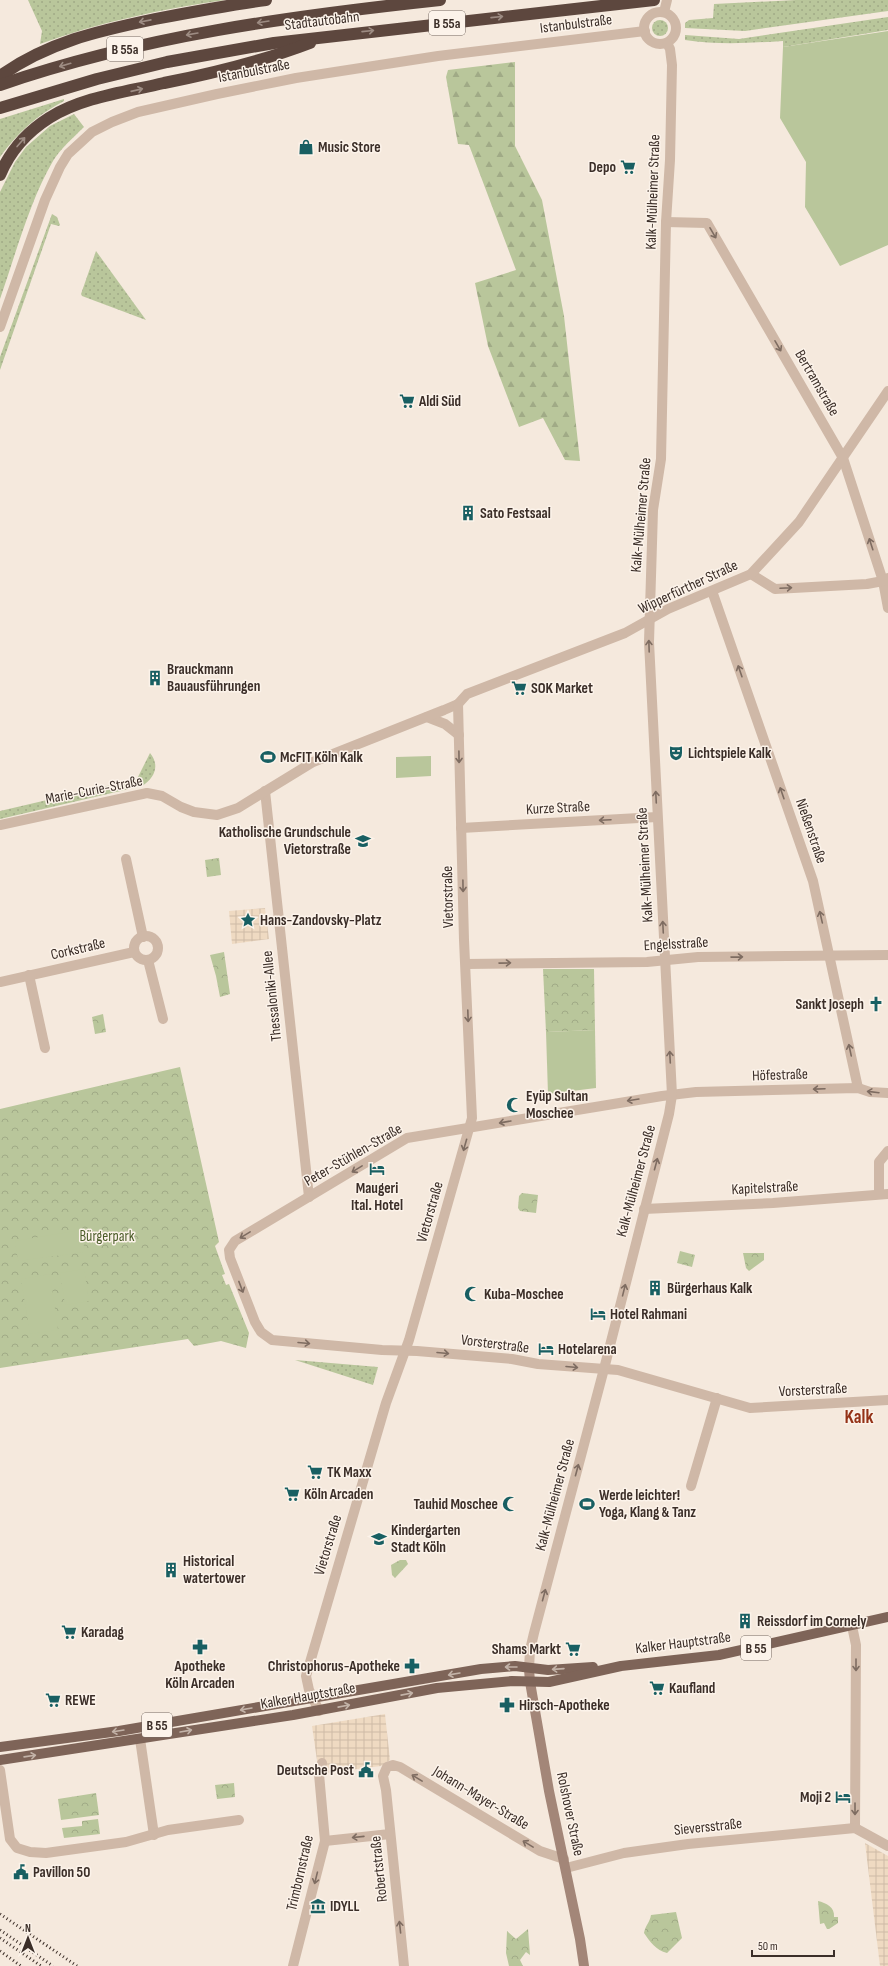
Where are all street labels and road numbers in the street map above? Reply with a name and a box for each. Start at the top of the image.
street label: Stadtautobahn [284,7,360,35]
street label: Istanbulstraße [539,10,613,38]
road number: B 55a [429,11,465,35]
road number: B 55a [107,37,143,61]
street label: Istanbulstraße [217,55,291,87]
street label: Kalk-Mülheimer Straße [641,134,665,250]
street label: Bertramstraße [790,346,844,420]
street label: Kalk-Mülheimer Straße [627,457,655,573]
street label: Wipperfürther Straße [635,556,741,618]
street label: Marie-Curie-Straße [44,771,144,809]
street label: Nießenstraße [791,796,831,866]
street label: Kurze Straße [526,797,590,819]
street label: Kalk-Mülheimer Straße [632,807,658,923]
street label: Vietorstraße [438,866,458,928]
street label: Engelsstraße [643,933,709,955]
street label: Corkstraße [49,934,107,964]
street label: Thessaloniki-Allee [258,950,286,1042]
street label: Höfestraße [752,1065,808,1085]
street label: Peter-Stühlen-Straße [301,1119,405,1191]
street label: Kalk-Mülheimer Straße [612,1123,660,1239]
street label: Kapitelstraße [731,1177,799,1199]
street label: Vietorstraße [412,1179,448,1245]
street label: Vorsterstraße [460,1330,530,1358]
street label: Vorsterstraße [778,1379,848,1401]
street label: Kalk-Mülheimer Straße [531,1437,579,1553]
street label: Vietorstraße [310,1512,346,1578]
street label: Kalker Hauptstraße [634,1628,732,1658]
road number: B 55 [741,1636,771,1660]
street label: Kalker Hauptstraße [259,1678,357,1714]
road number: B 55 [142,1713,172,1737]
street label: Johann-Mayer-Straße [429,1761,533,1834]
street label: Rolshover Straße [552,1770,588,1858]
street label: Sieversstraße [673,1814,743,1840]
street label: Trimbornstraße [282,1833,318,1913]
street label: Robertstraße [366,1835,392,1903]

